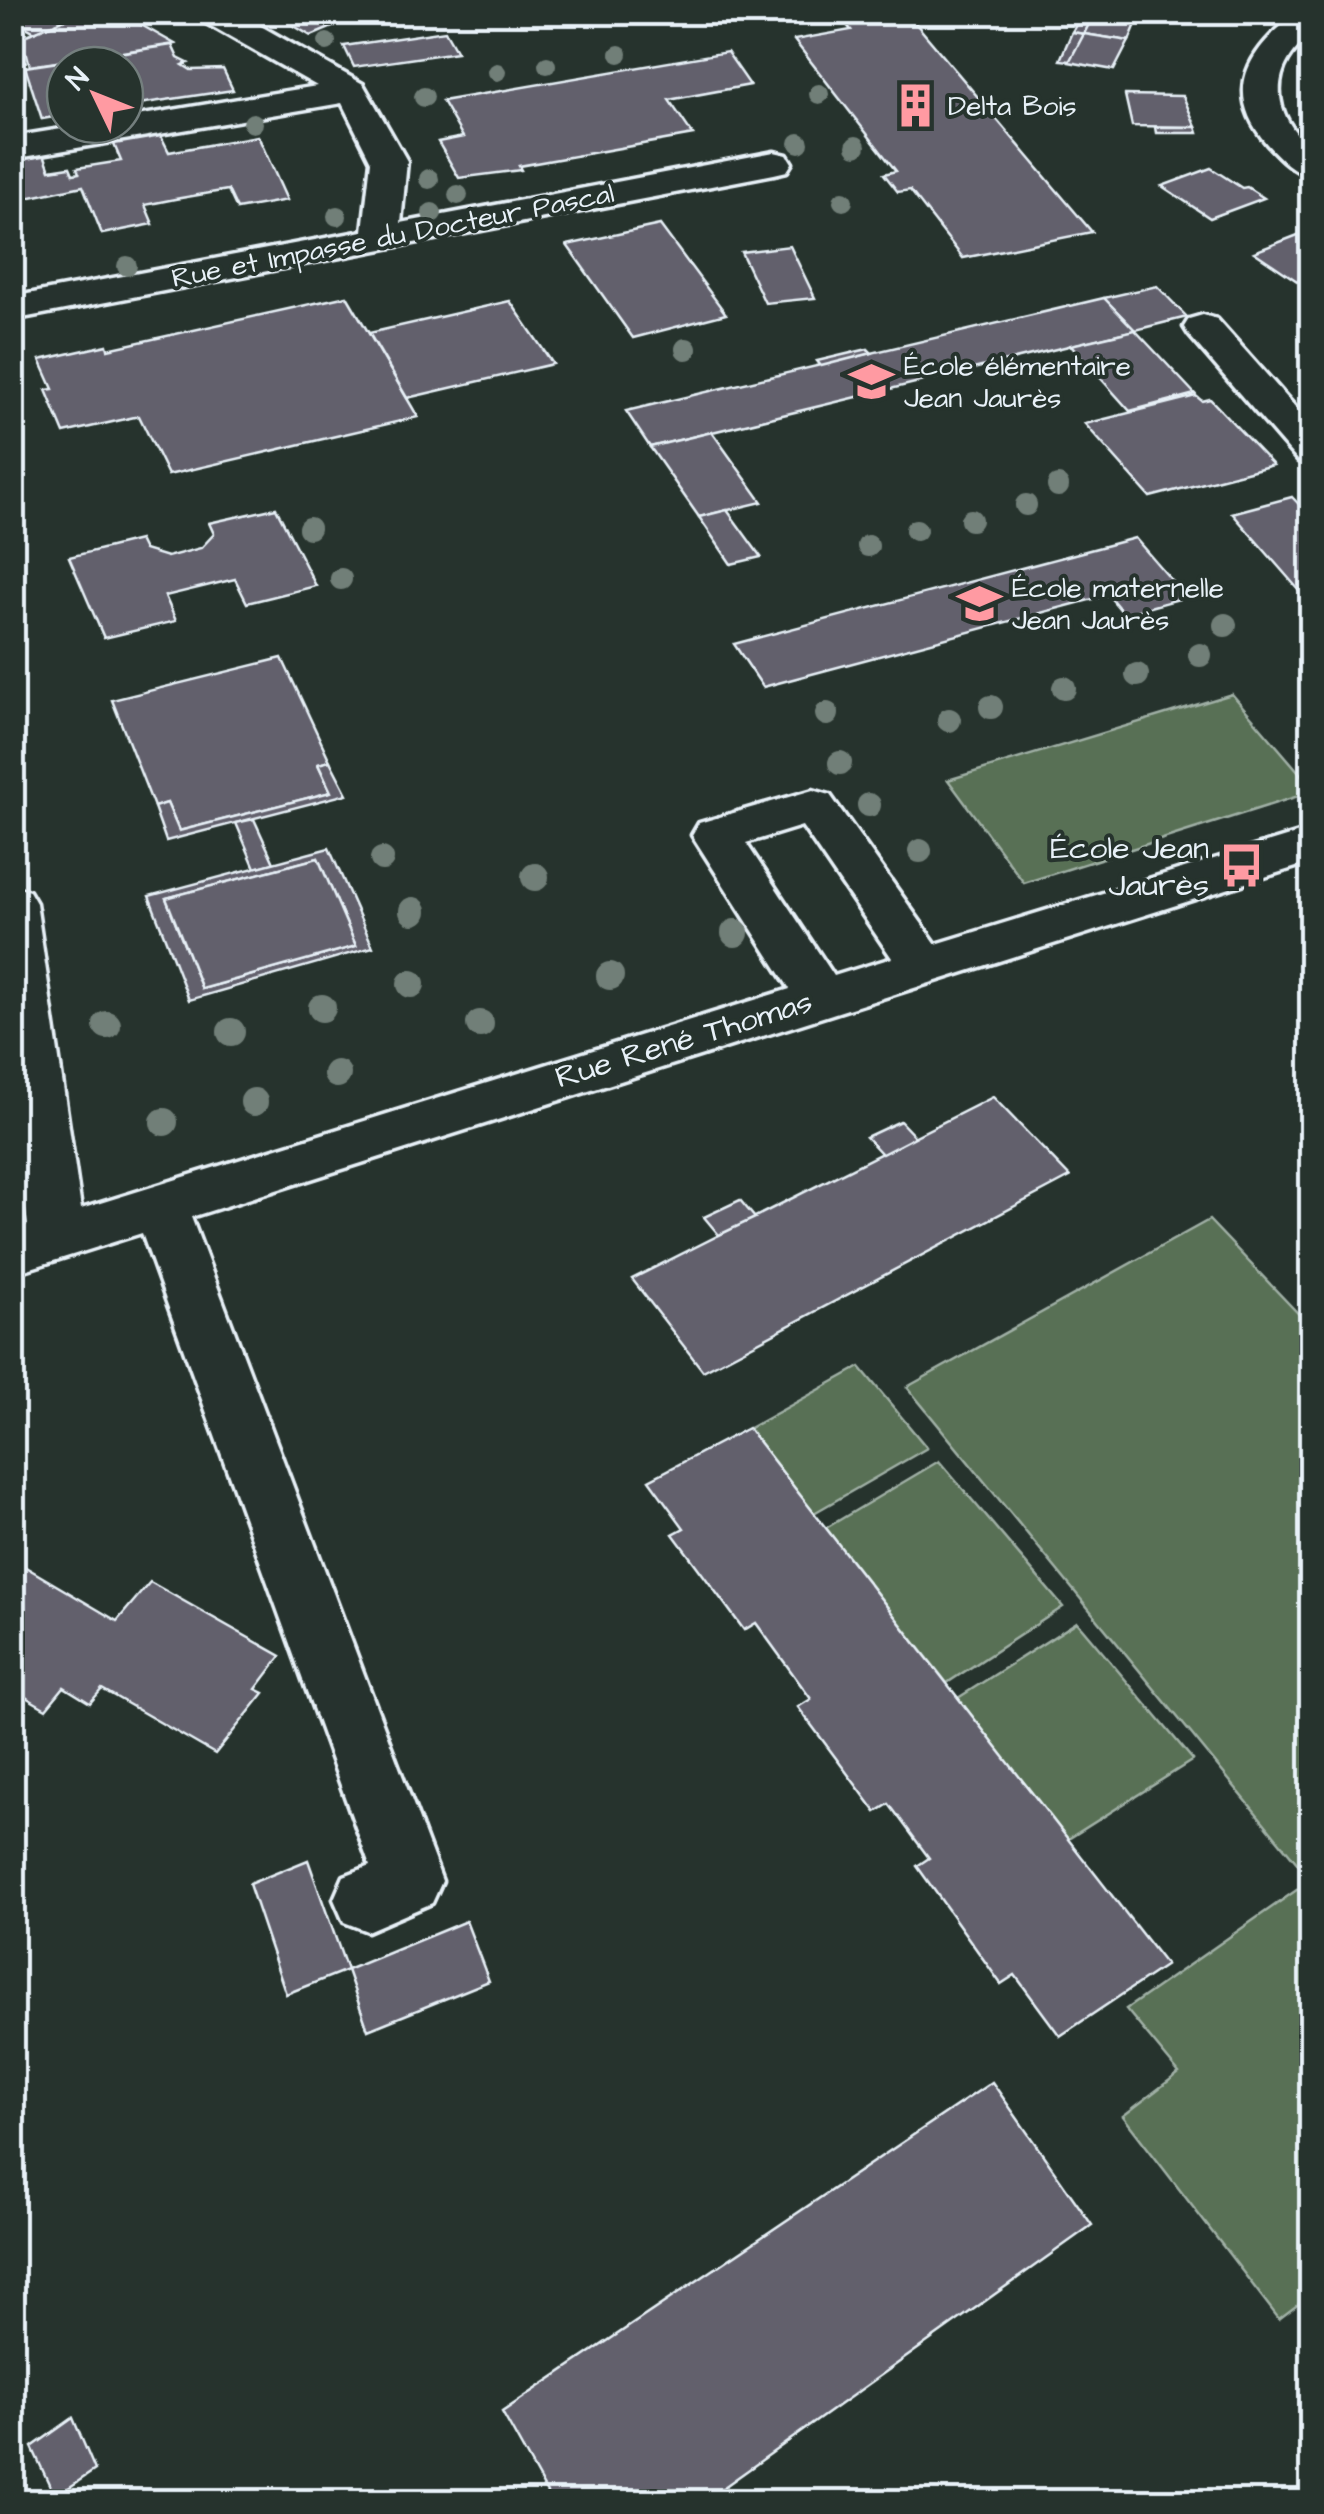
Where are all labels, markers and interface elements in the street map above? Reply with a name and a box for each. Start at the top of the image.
north arrow [45,45,145,145]
text: N [58,59,98,99]
building icon: Delta Bois [891,82,939,130]
place label: Delta Bois [948,87,1076,126]
street label: Rue et Impasse du Docteur Pascal [168,174,618,298]
place label: École élémentaire Jean Jaurès [904,347,1131,418]
school or university icon: École élémentaire Jean Jaurès [847,358,895,406]
place label: École maternelle Jean Jaurès [1012,569,1224,640]
school or university icon: École maternelle Jean Jaurès [955,580,1003,628]
place label: École Jean Jaurès [1050,826,1209,908]
bus stop icon: École Jean Jaurès [1218,842,1266,890]
street label: Rue René Thomas [550,980,818,1100]

